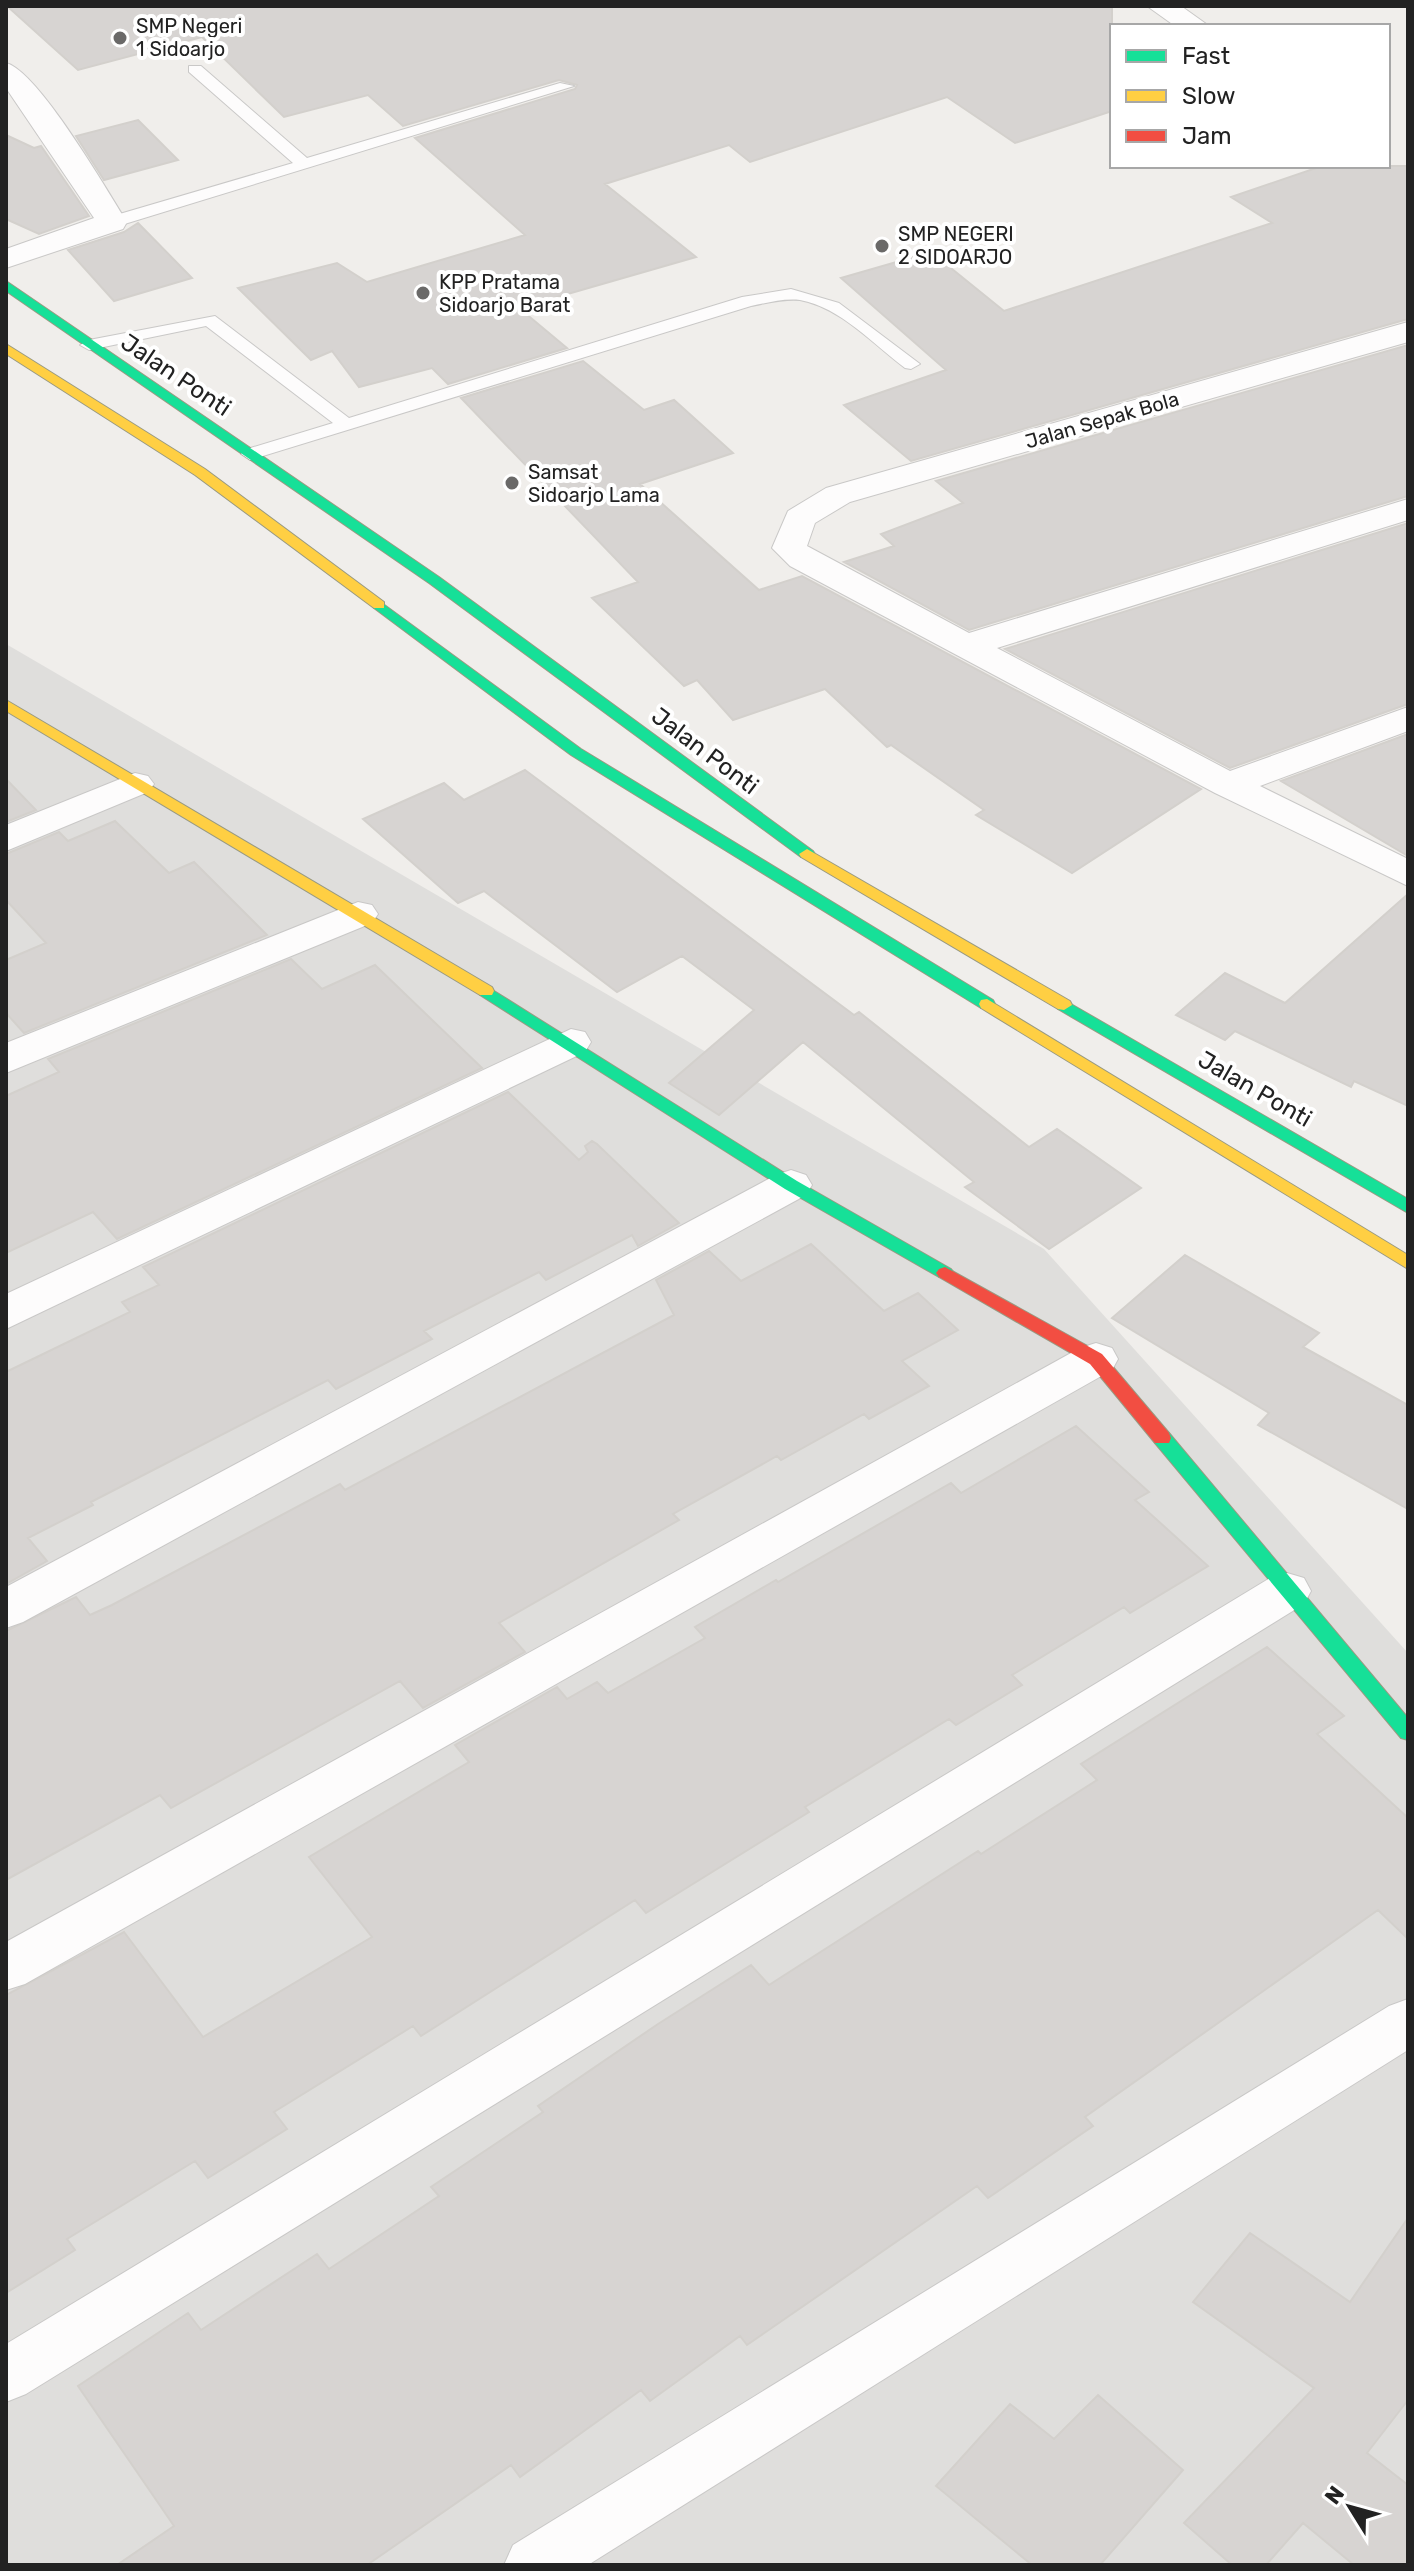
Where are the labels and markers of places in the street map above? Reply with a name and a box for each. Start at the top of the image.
place label: SMP Negeri 1 Sidoarjo [136,14,242,61]
marker: SMP Negeri 1 Sidoarjo [111,29,129,47]
place label: SMP NEGERI 2 SIDOARJO [898,222,1014,269]
marker: SMP NEGERI 2 SIDOARJO [873,237,891,255]
place label: KPP Pratama Sidoarjo Barat [439,270,571,317]
marker: KPP Pratama Sidoarjo Barat [414,284,432,302]
place label: Samsat Sidoarjo Lama [528,460,660,507]
marker: Samsat Sidoarjo Lama [503,474,521,492]

